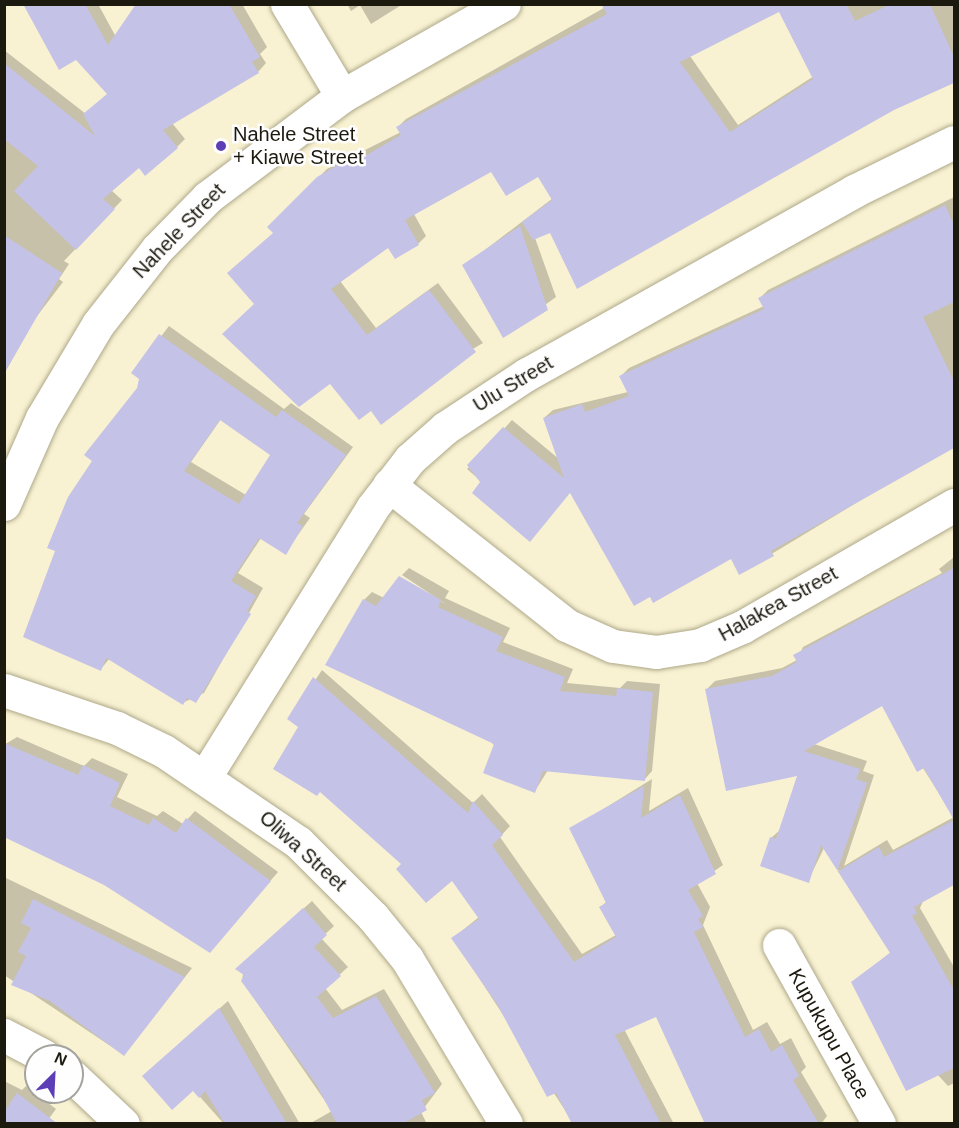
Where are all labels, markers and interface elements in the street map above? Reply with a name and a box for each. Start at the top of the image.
place label: Nahele Street + Kiawe Street [233,122,364,169]
marker: Nahele Street + Kiawe Street [214,139,228,153]
street label: Nahele Street [128,179,230,283]
street label: Ulu Street [469,351,557,417]
street label: Halakea Street [714,561,842,647]
street label: Oliwa Street [254,806,352,896]
street label: Kupukupu Place [783,964,875,1104]
north arrow [24,1044,84,1104]
text: N [52,1049,69,1069]

